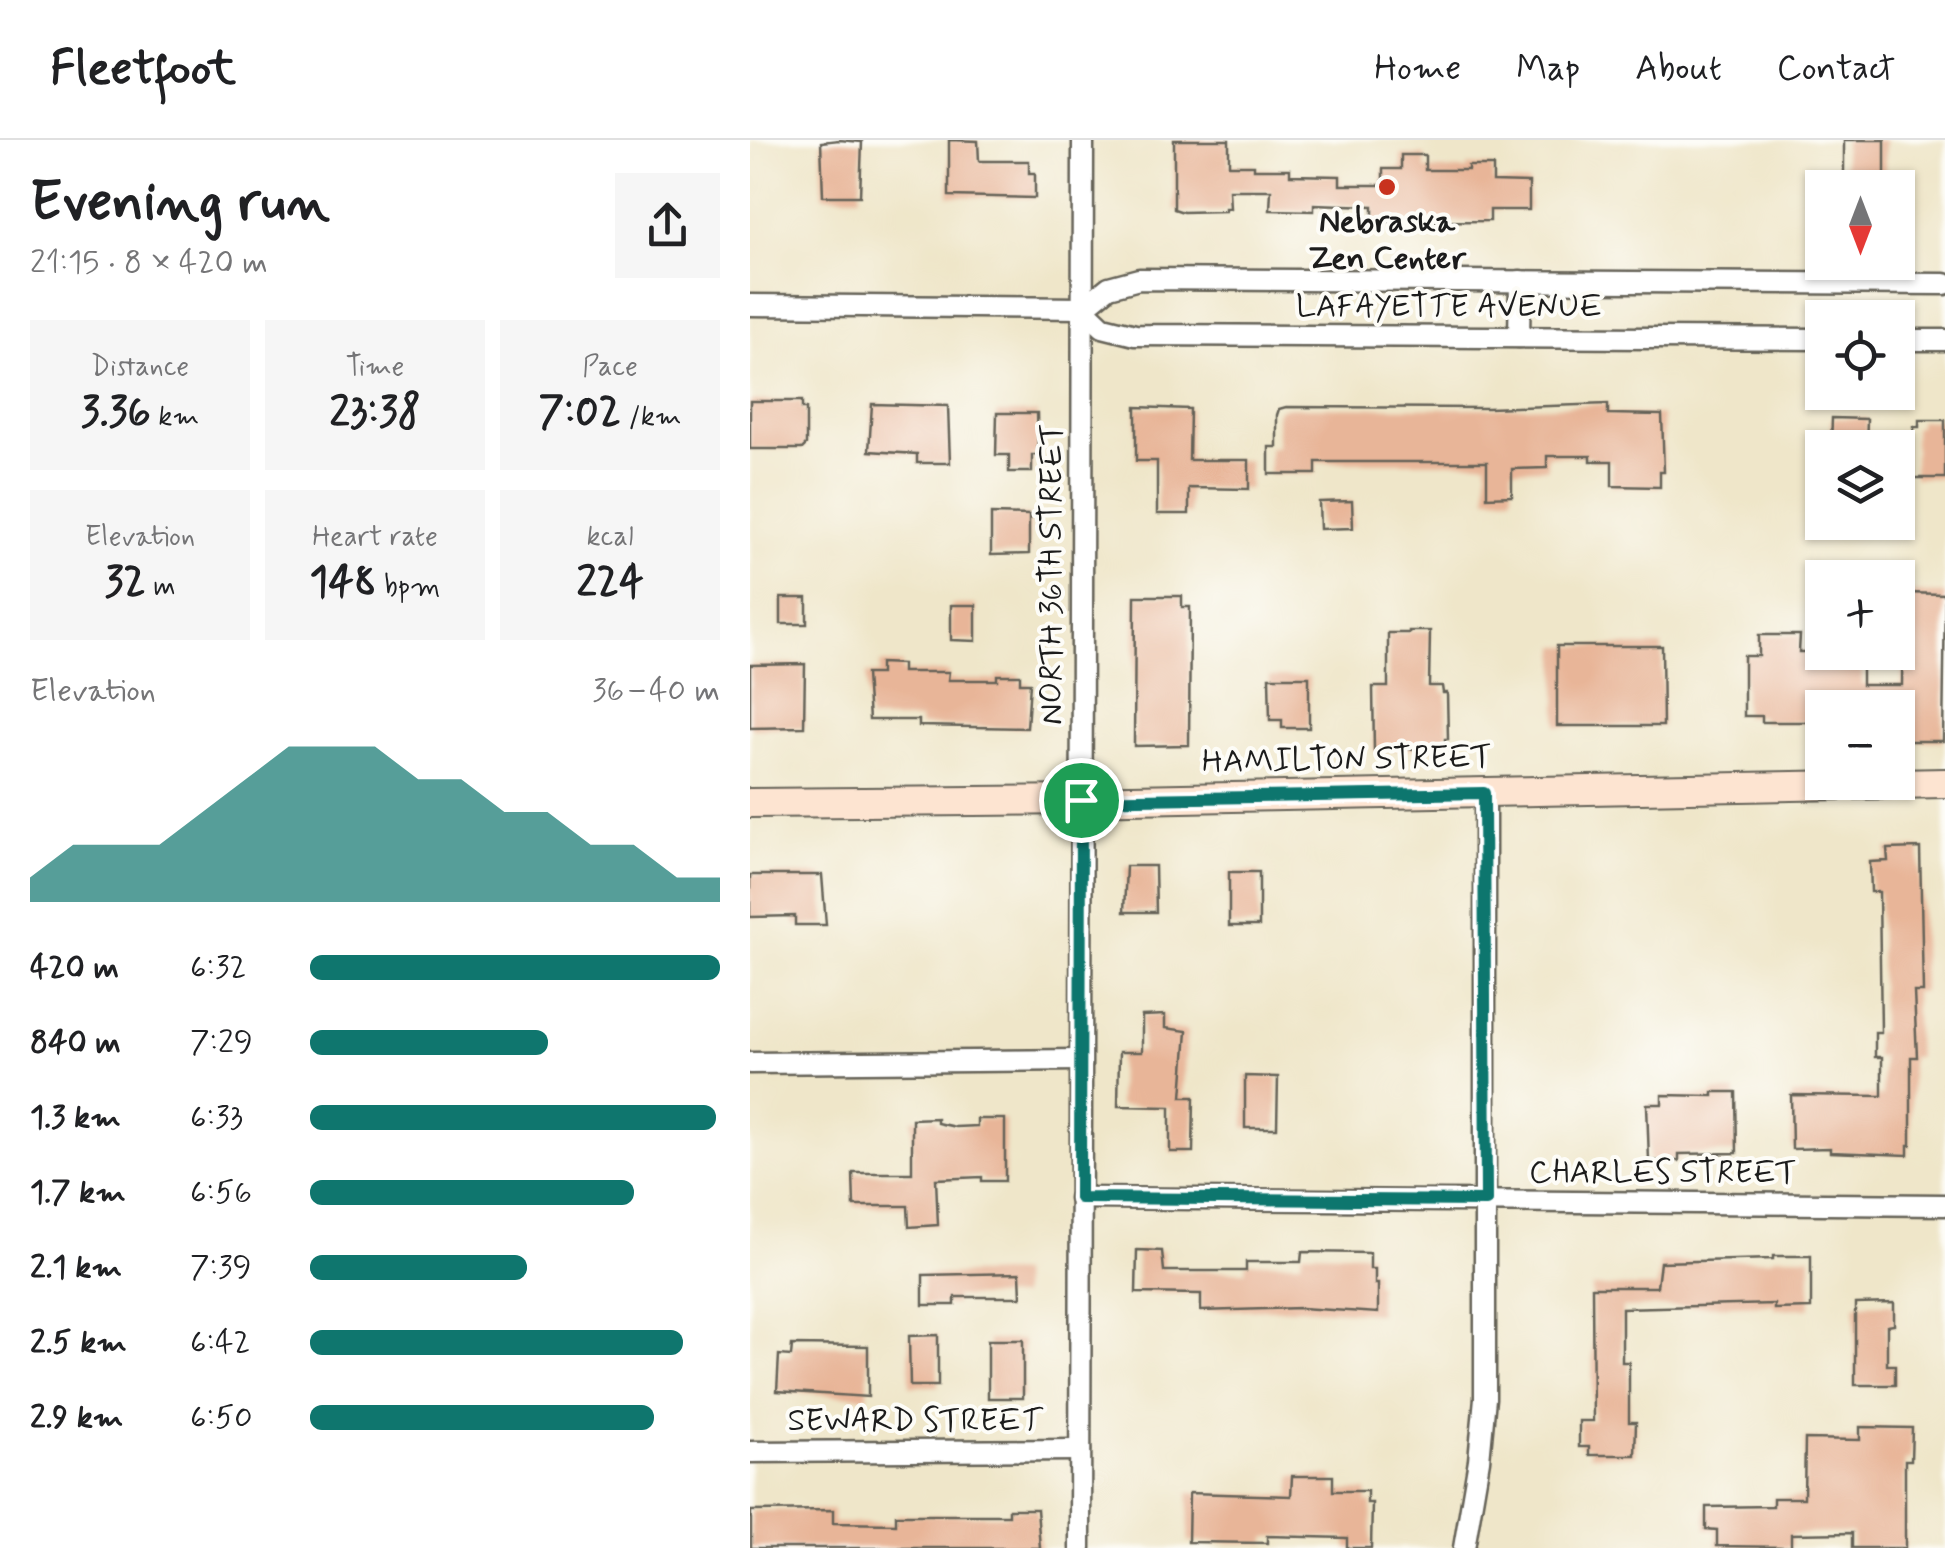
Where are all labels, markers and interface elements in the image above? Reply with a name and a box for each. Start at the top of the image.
text: Fleetfoot [50,38,236,101]
text: Home [1374,46,1461,92]
text: Map [1516,46,1580,92]
text: About [1635,46,1722,92]
text: Contact [1777,46,1895,92]
text: Evening run [30,168,330,240]
north arrow [1805,170,1915,280]
map controls [1805,170,1915,800]
button: share [615,173,720,278]
marker: Nebraska Zen Center [1376,176,1398,198]
place label: Nebraska Zen Center [1308,201,1467,280]
text: 21:15 · 8 × 420 m [30,242,268,284]
street label: LAFAYETTE AVENUE [1296,286,1602,328]
button: locate [1805,300,1915,410]
text: Distance [91,349,189,386]
text: Time [346,349,404,386]
text: Pace [582,349,638,386]
text: 3.36 [81,386,151,441]
text: 23:38 [329,386,421,441]
text: 7:02 [539,386,621,441]
text: km [151,399,199,436]
text: /km [621,399,682,436]
street label: NORTH 36TH STREET [1031,423,1073,725]
button: layers [1805,430,1915,540]
text: Elevation [85,519,195,556]
text: Heart rate [312,519,438,556]
text: kcal [586,519,634,556]
text: 32 [104,556,146,611]
text: 148 [310,556,377,611]
text: 224 [576,556,644,611]
button: + [1805,560,1915,670]
text: m [146,569,176,606]
text: bpm [377,569,440,606]
text: Elevation [30,670,156,712]
text: 36–40 m [592,670,720,712]
button: − [1805,690,1915,800]
street label: HAMILTON STREET [1202,736,1492,784]
pin [1039,758,1124,843]
icon: arrive [1054,773,1109,828]
text: 420 m [30,947,119,989]
text: 6:32 [190,947,246,989]
text: 840 m [30,1022,121,1064]
text: 7:29 [190,1022,253,1064]
text: 1.3 km [30,1097,121,1139]
text: 6:33 [190,1097,243,1139]
street label: CHARLES STREET [1529,1152,1797,1194]
text: 1.7 km [30,1172,126,1214]
text: 6:56 [190,1172,252,1214]
text: 2.1 km [30,1247,122,1289]
text: 7:39 [190,1247,252,1289]
text: 2.5 km [30,1322,127,1364]
text: 6:42 [190,1322,250,1364]
text: 2.9 km [30,1397,123,1439]
text: 6:50 [190,1397,252,1439]
street label: SEWARD STREET [787,1400,1044,1442]

